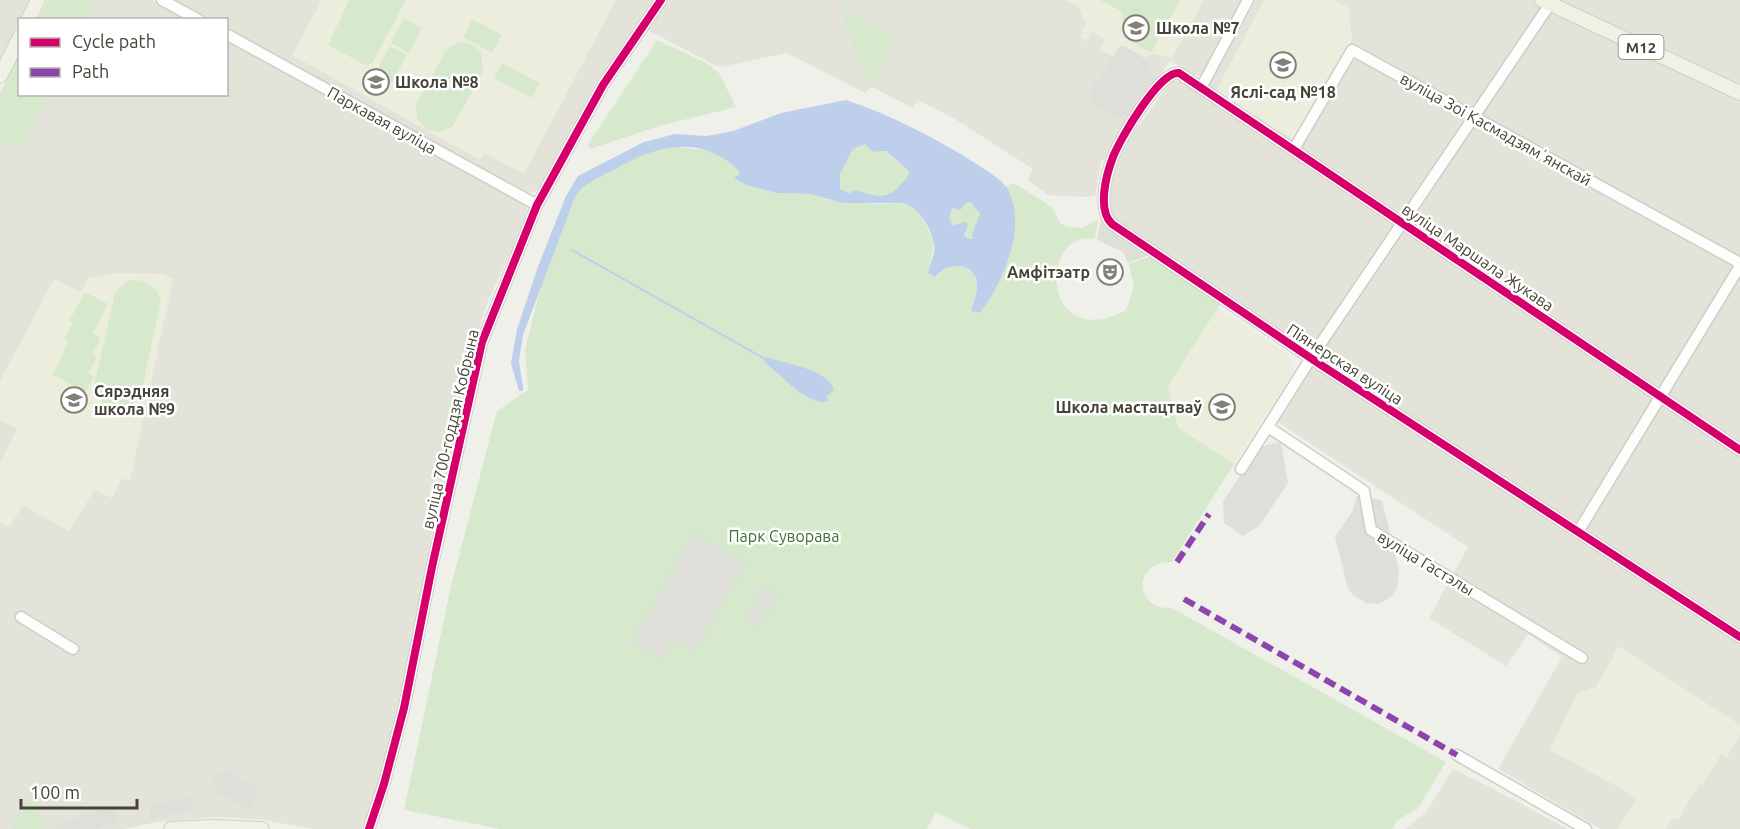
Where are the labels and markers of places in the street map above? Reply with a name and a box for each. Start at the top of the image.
school or university icon: Школа №7 [1121,13,1151,43]
place label: Школа №7 [1156,19,1240,37]
school or university icon: Яслі-сад №18 [1268,50,1298,80]
school or university icon: Школа №8 [361,67,391,97]
place label: Школа №8 [395,73,479,91]
place label: Яслі-сад №18 [1230,83,1336,101]
theatre icon: Амфітэатр [1095,257,1125,287]
place label: Амфітэатр [1007,263,1090,281]
place label: Сярэдняя школа №9 [94,382,175,418]
school or university icon: Сярэдняя школа №9 [59,385,89,415]
school or university icon: Школа мастацтваў [1207,392,1237,422]
place label: Школа мастацтваў [1055,398,1202,416]

